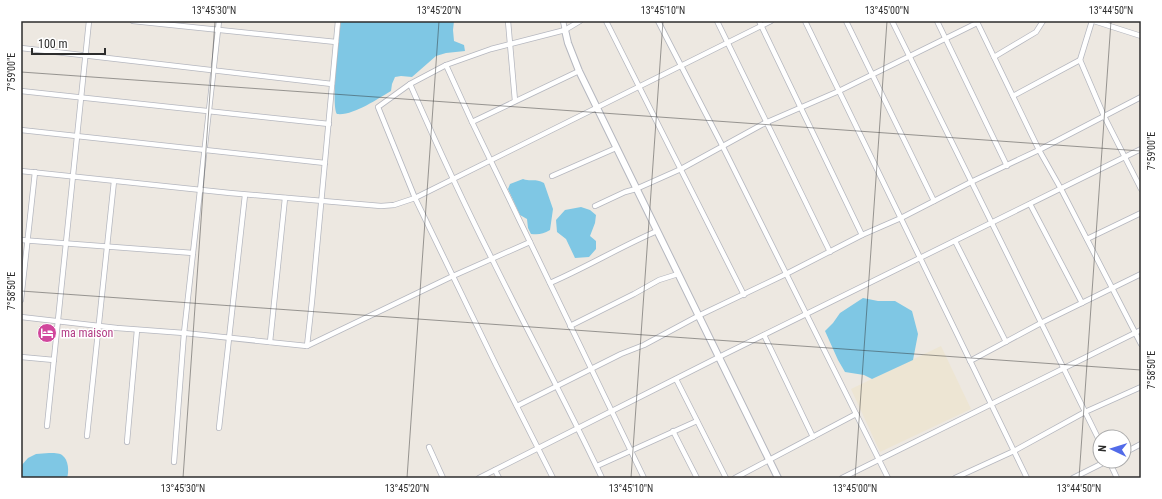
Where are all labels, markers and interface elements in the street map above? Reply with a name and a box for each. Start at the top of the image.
text: 13°45'30"N [192,5,236,16]
text: 13°45'20"N [417,5,461,16]
text: 13°45'10"N [641,5,685,16]
text: 13°45'00"N [865,5,909,16]
text: 13°44'50"N [1089,5,1133,16]
scale bar [32,30,105,56]
text: 100 m [38,37,68,51]
text: 7°59'00"E [6,53,17,91]
text: 7°59'00"E [1146,132,1157,170]
text: 7°58'50"E [6,272,17,310]
hotel icon: ma maison [36,322,58,344]
place label: ma maison [61,326,114,340]
text: 7°58'50"E [1146,351,1157,389]
north arrow [1092,429,1132,469]
text: N [1096,444,1109,452]
text: 13°45'30"N [161,483,205,494]
text: 13°45'20"N [385,483,429,494]
text: 13°45'10"N [609,483,653,494]
text: 13°45'00"N [833,483,877,494]
text: 13°44'50"N [1057,483,1101,494]

